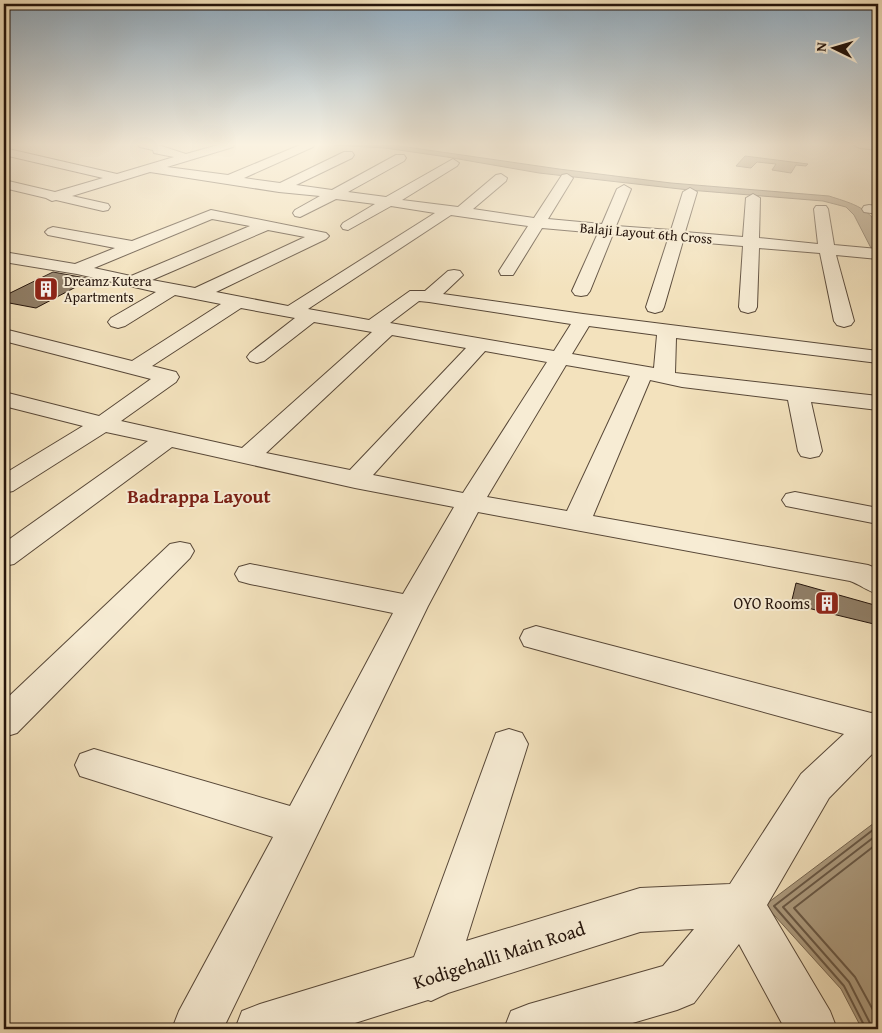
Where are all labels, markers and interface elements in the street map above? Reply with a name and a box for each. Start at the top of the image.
north arrow [810,22,860,72]
text: N [811,41,831,52]
street label: Balaji Layout 6th Cross [579,217,713,249]
place label: Dreamz Kutera Apartments [64,271,152,307]
building icon: Dreamz Kutera Apartments [33,276,59,302]
district label: Badrappa Layout [127,482,272,510]
building icon: OYO Rooms [814,590,840,616]
place label: OYO Rooms [734,591,810,615]
street label: Kodigehalli Main Road [409,914,589,996]

